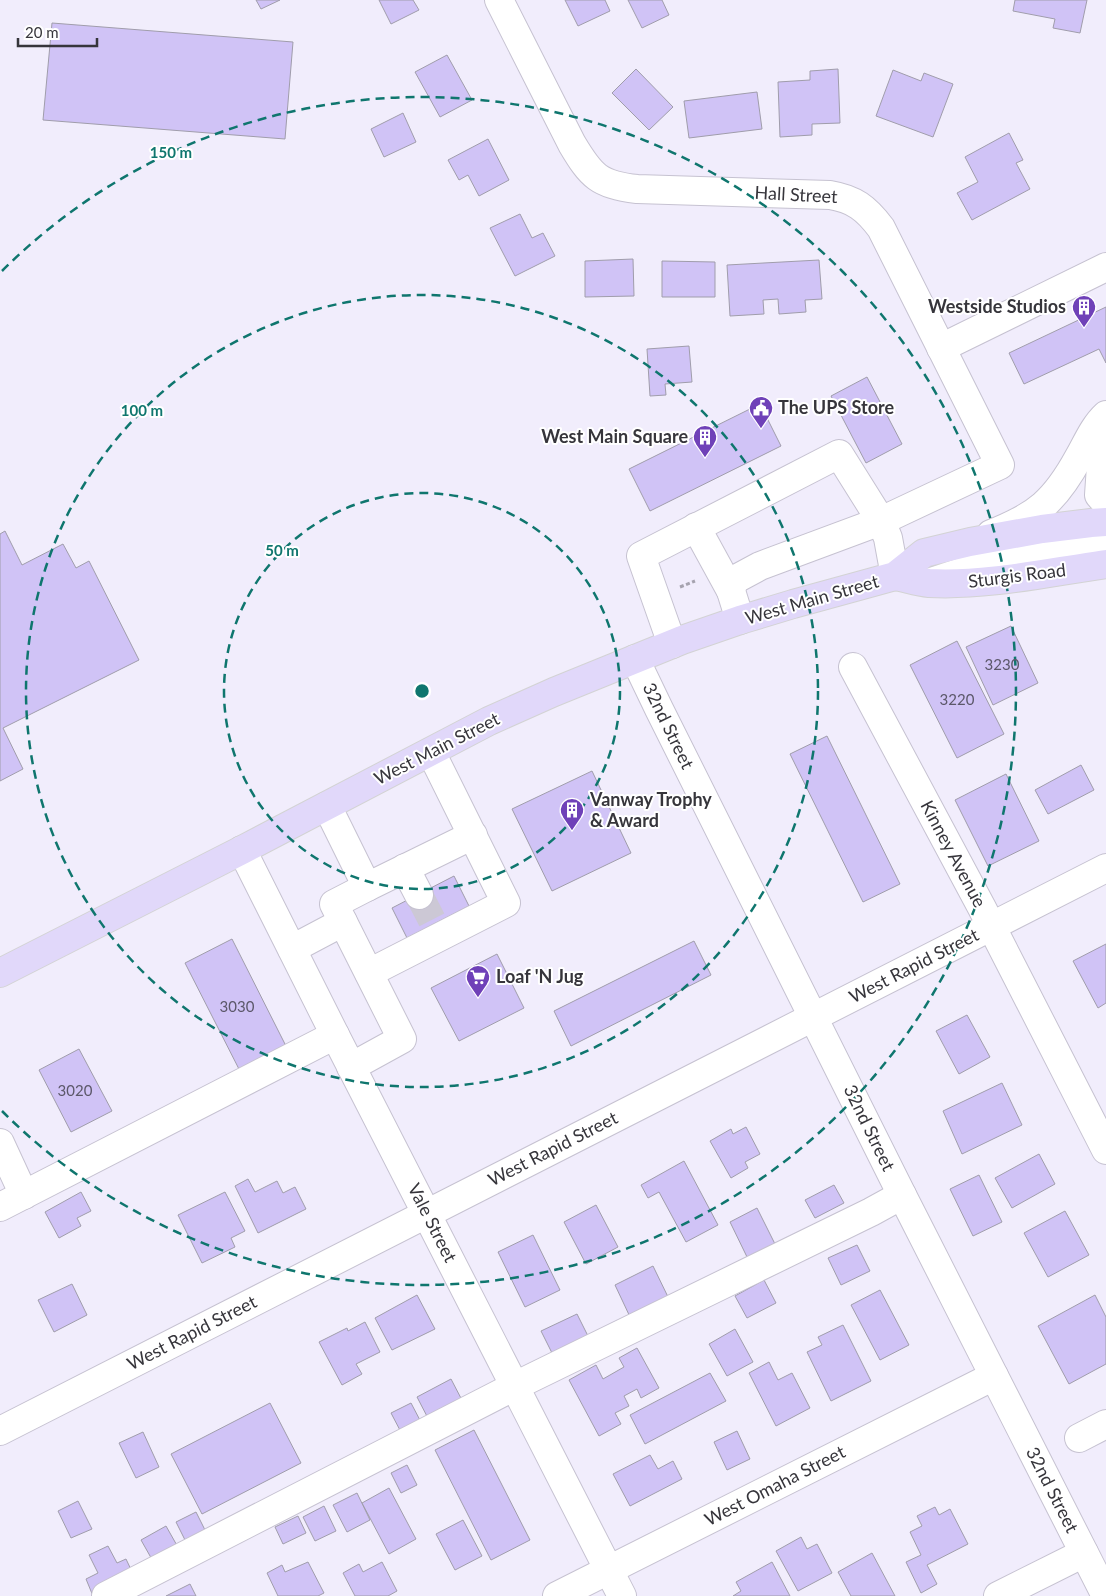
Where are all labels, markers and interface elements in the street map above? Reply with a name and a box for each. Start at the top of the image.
scale bar [18,15,96,47]
text: 20 m [25,23,59,41]
text: 150 m [150,143,192,161]
street label: Hall Street [754,181,839,207]
building icon: Westside Studios [1071,294,1097,328]
place label: Westside Studios [928,295,1066,317]
public building icon: The UPS Store [748,395,774,429]
place label: The UPS Store [778,396,894,418]
text: 100 m [121,401,163,419]
building icon: West Main Square [692,424,718,458]
place label: West Main Square [541,425,688,447]
text: 50 m [265,541,299,559]
street label: Sturgis Road [967,558,1067,592]
street label: West Main Street [742,569,881,629]
house number: 3230 [985,655,1020,673]
street label: 32nd Street [639,679,699,773]
centre of rings [413,682,431,700]
house number: 3220 [940,690,975,708]
street label: West Main Street [370,707,503,789]
place label: Vanway Trophy & Award [589,788,712,831]
street label: Kinney Avenue [916,796,991,911]
building icon: Vanway Trophy & Award [559,797,585,831]
street label: West Rapid Street [845,923,983,1007]
supermarket icon: Loaf 'N Jug [465,964,491,998]
place label: Loaf 'N Jug [496,965,584,987]
house number: 3030 [220,997,255,1015]
house number: 3020 [58,1081,93,1099]
street label: 32nd Street [840,1081,900,1175]
street label: West Rapid Street [484,1106,622,1190]
street label: Vale Street [404,1179,462,1266]
street label: West Rapid Street [123,1290,261,1374]
street label: West Omaha Street [701,1440,849,1530]
street label: 32nd Street [1022,1443,1084,1536]

